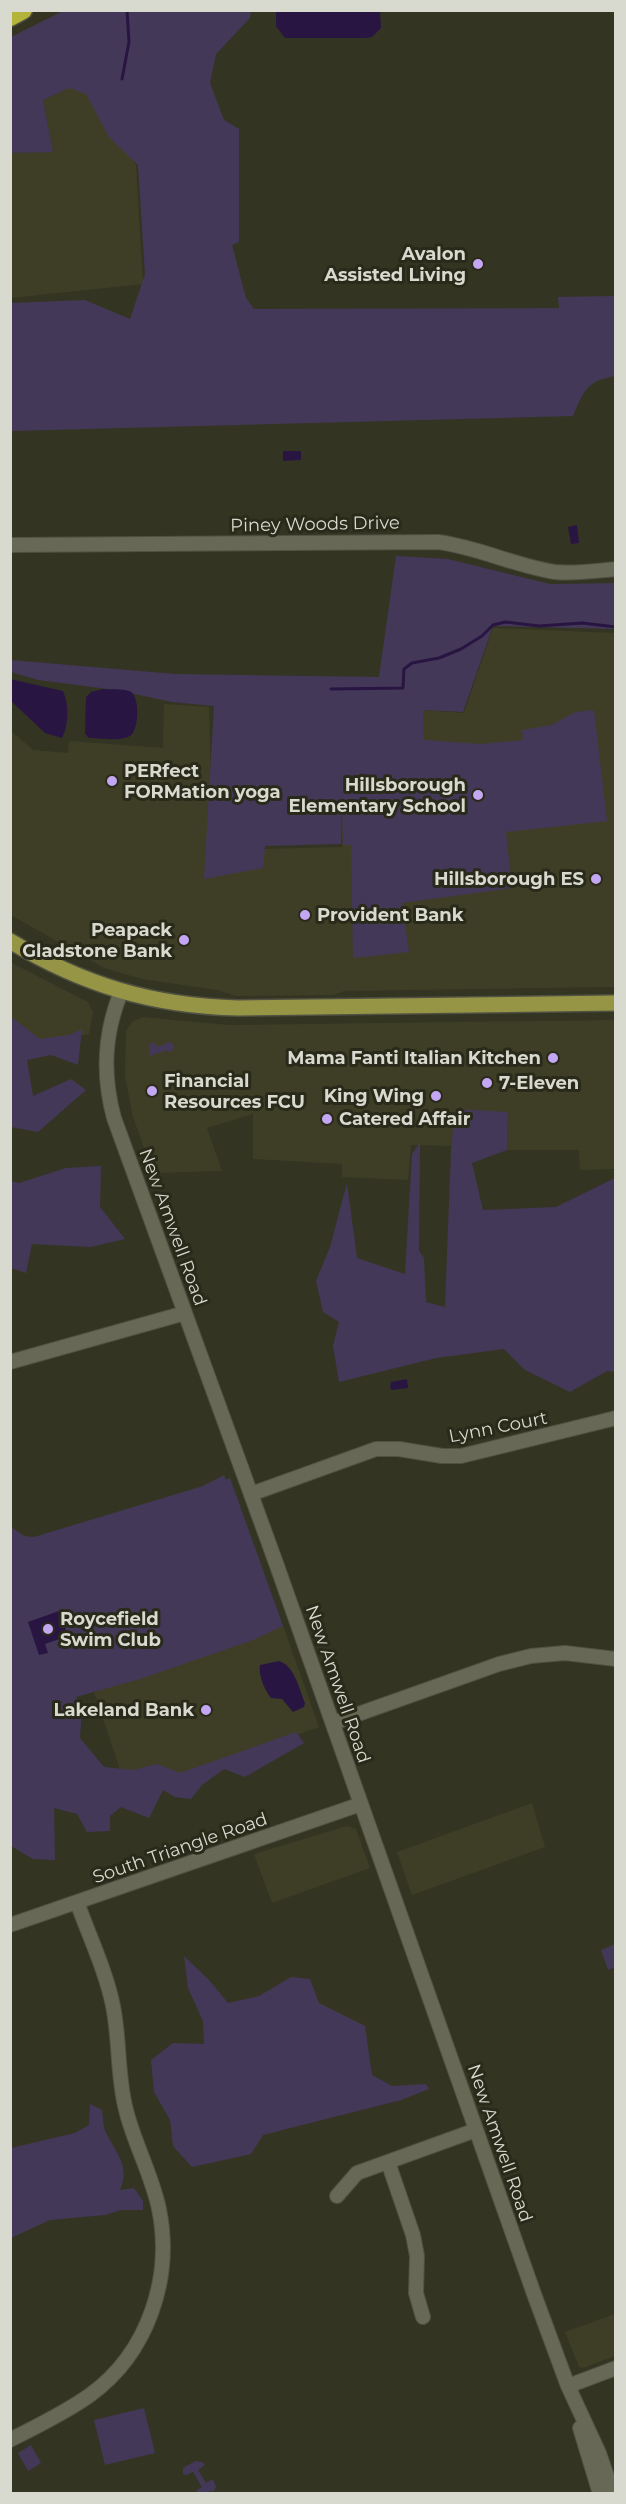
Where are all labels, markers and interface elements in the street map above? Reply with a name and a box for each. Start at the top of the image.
place label: Avalon Assisted Living [323,243,466,286]
marker: Avalon Assisted Living [471,257,485,271]
street label: Piney Woods Drive [230,512,400,536]
place label: PERfect FORMation yoga [124,760,281,803]
marker: PERfect FORMation yoga [105,774,119,788]
place label: Hillsborough Elementary School [289,774,466,817]
marker: Hillsborough Elementary School [471,788,485,802]
place label: Hillsborough ES [434,868,584,890]
marker: Hillsborough ES [589,872,603,886]
place label: Provident Bank [317,904,464,926]
marker: Provident Bank [298,908,312,922]
place label: Peapack Gladstone Bank [22,919,172,962]
marker: Peapack Gladstone Bank [177,933,191,947]
place label: Mama Fanti Italian Kitchen [287,1047,541,1069]
marker: Mama Fanti Italian Kitchen [546,1051,560,1065]
place label: Financial Resources FCU [164,1070,305,1113]
place label: 7-Eleven [499,1072,579,1094]
marker: 7-Eleven [480,1076,494,1090]
marker: Financial Resources FCU [145,1084,159,1098]
place label: King Wing [324,1085,424,1107]
marker: King Wing [429,1089,443,1103]
place label: Catered Affair [339,1108,471,1130]
marker: Catered Affair [320,1112,334,1126]
street label: New Amwell Road [134,1145,212,1309]
street label: Lynn Court [447,1407,549,1447]
street label: New Amwell Road [301,1602,375,1766]
place label: Roycefield Swim Club [60,1608,161,1651]
marker: Roycefield Swim Club [41,1622,55,1636]
place label: Lakeland Bank [54,1699,194,1721]
marker: Lakeland Bank [199,1703,213,1717]
street label: South Triangle Road [90,1808,270,1888]
street label: New Amwell Road [463,2061,537,2225]

